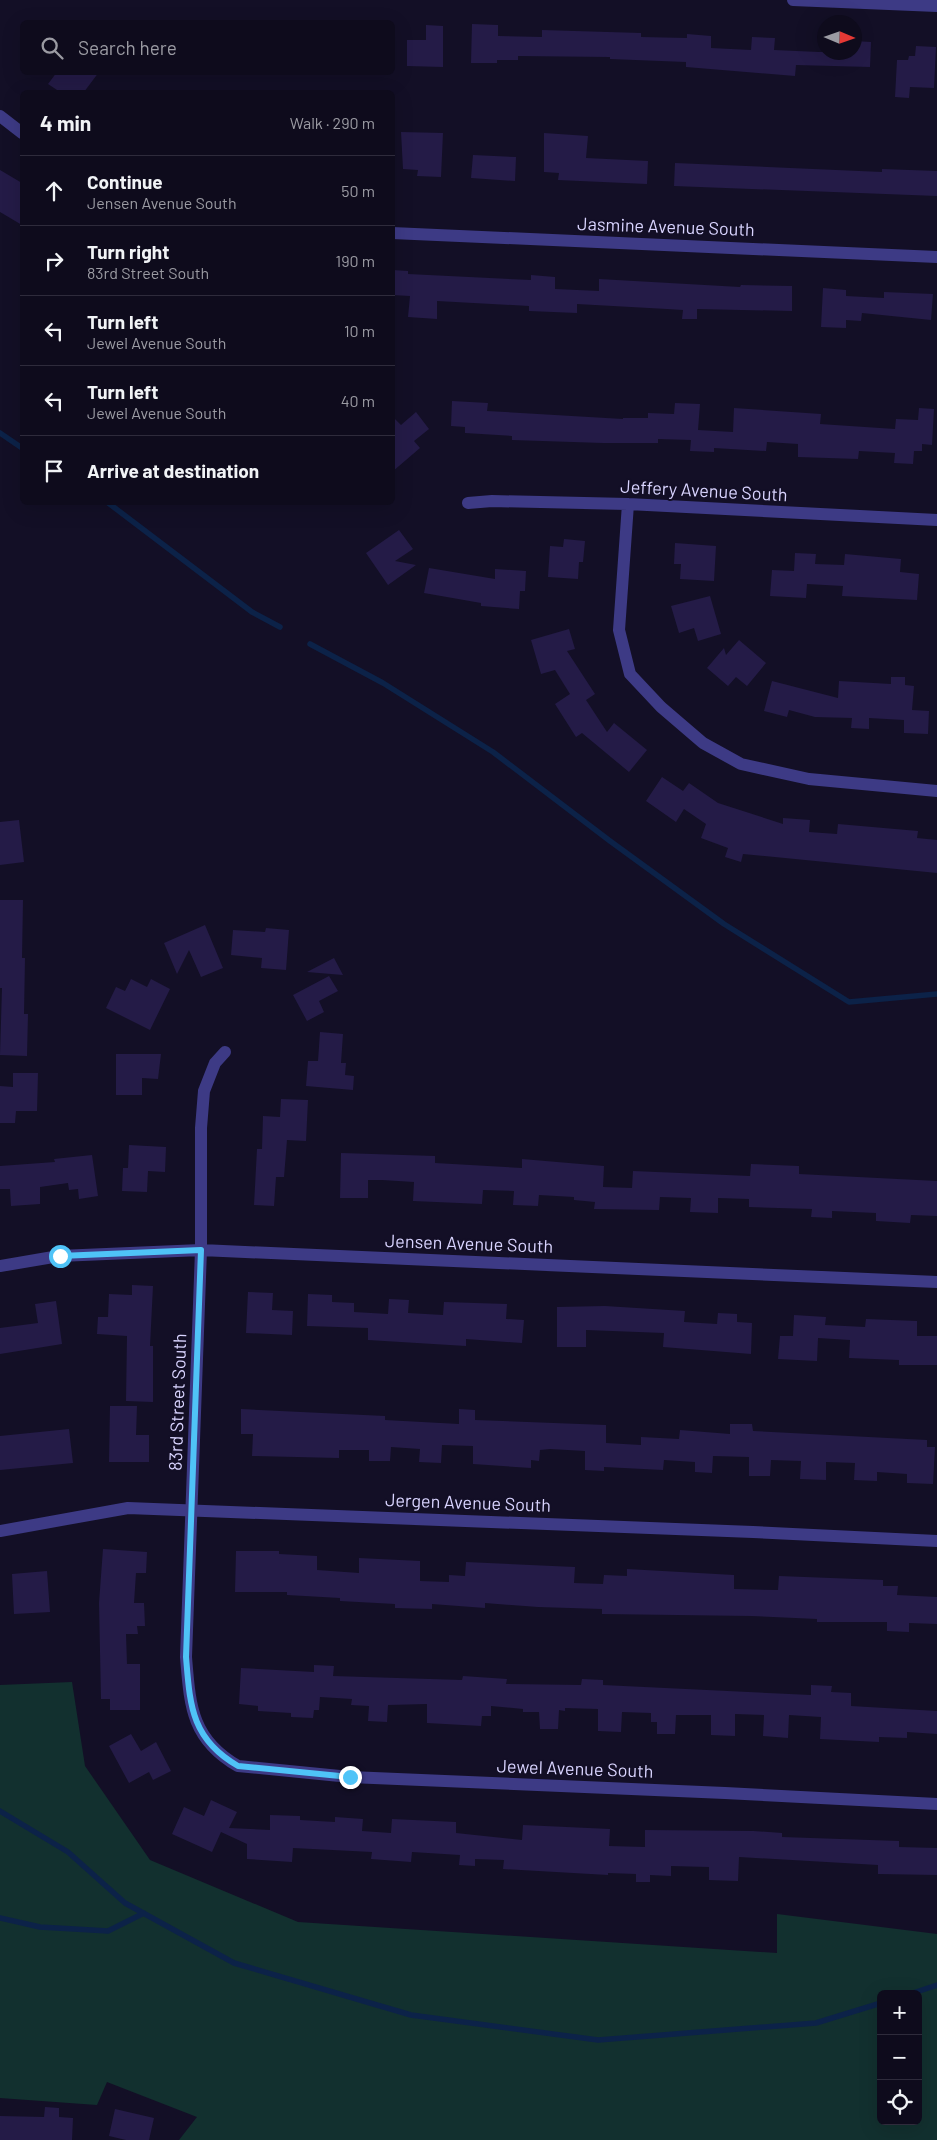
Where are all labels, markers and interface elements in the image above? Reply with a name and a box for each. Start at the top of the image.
north arrow [817,15,862,60]
search box [20,20,395,75]
icon: search [38,34,66,62]
text: Search here [78,36,177,59]
text: 4 min [40,110,91,135]
text: Walk · 290 m [290,113,375,132]
text: Continue [87,170,163,193]
icon: ahead [40,177,68,205]
text: 50 m [341,181,375,200]
text: Jensen Avenue South [87,193,237,212]
street label: Jasmine Avenue South [577,212,755,240]
text: Turn right [87,240,169,263]
icon: right [40,247,68,275]
text: 190 m [336,251,375,270]
text: 83rd Street South [87,263,209,282]
text: Turn left [87,310,158,333]
icon: left [40,317,68,345]
text: 10 m [344,321,375,340]
text: Jewel Avenue South [87,333,226,352]
text: Turn left [87,380,158,403]
icon: left [40,387,68,415]
text: 40 m [341,391,375,410]
text: Jewel Avenue South [87,403,226,422]
icon: arrive [40,457,68,485]
text: Arrive at destination [87,459,259,482]
street label: Jeffery Avenue South [620,475,788,505]
street label: Jensen Avenue South [385,1229,554,1257]
route start [49,1245,72,1268]
street label: 83rd Street South [164,1333,190,1471]
street label: Jergen Avenue South [385,1488,551,1516]
street label: Jewel Avenue South [496,1754,654,1782]
route end [339,1766,362,1789]
map controls [877,1990,922,2125]
button: + [877,1990,922,2035]
button: − [877,2035,922,2080]
button: locate [877,2080,922,2125]

